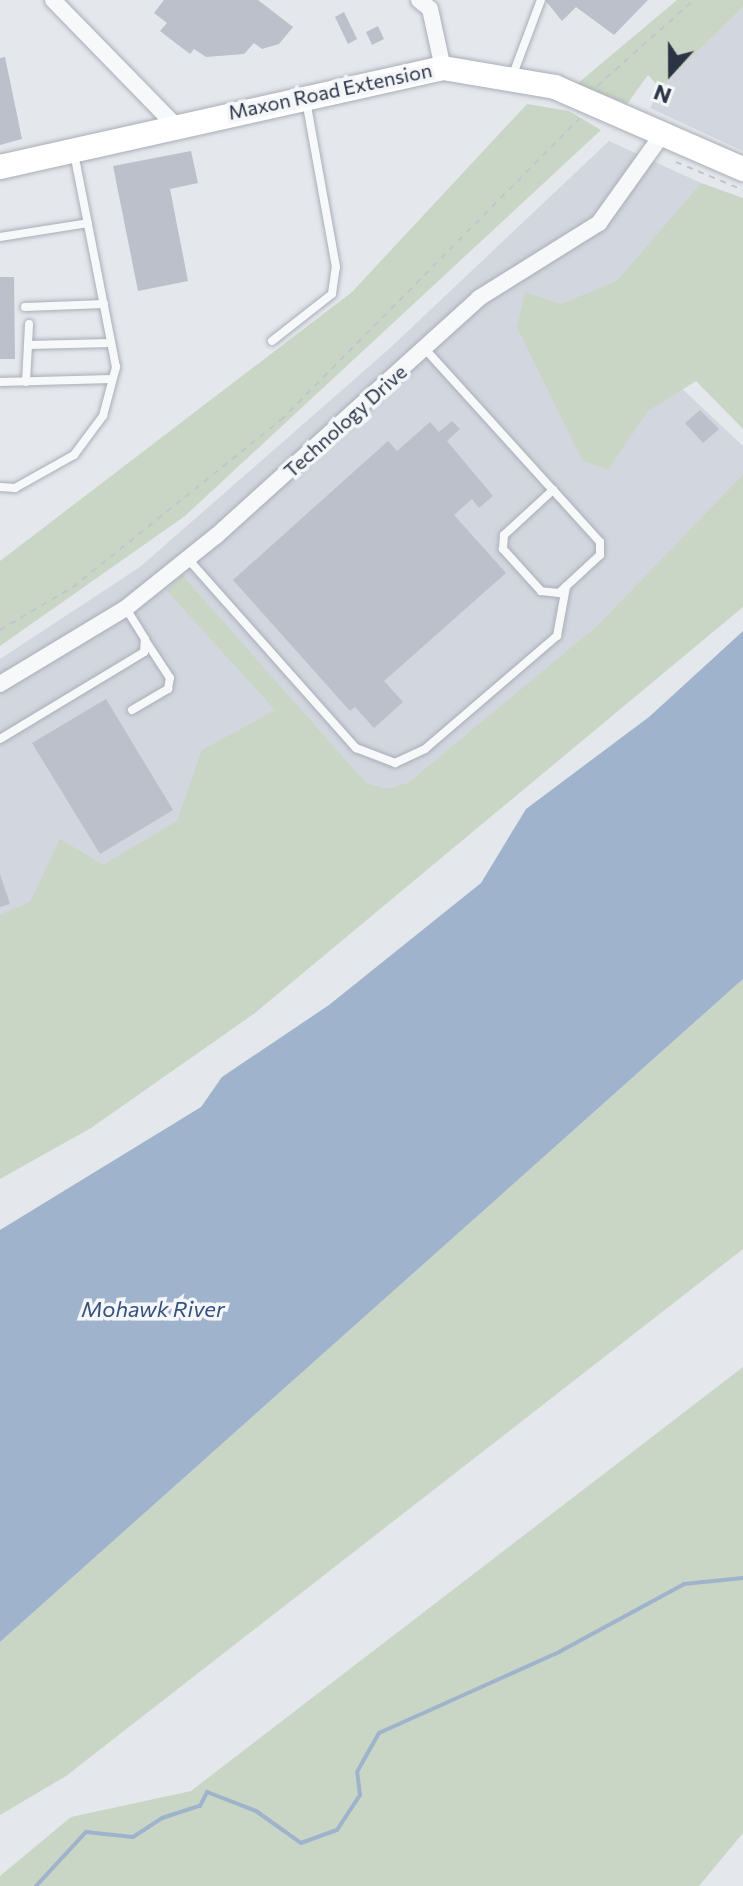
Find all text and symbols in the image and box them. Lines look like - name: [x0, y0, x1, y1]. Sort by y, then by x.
- north arrow: [631, 32, 711, 112]
- street label: Maxon Road Extension: [226, 58, 434, 124]
- text: N: [650, 79, 675, 110]
- street label: Technology Drive: [279, 360, 411, 482]
- water label: Mohawk River: [81, 1296, 225, 1322]

